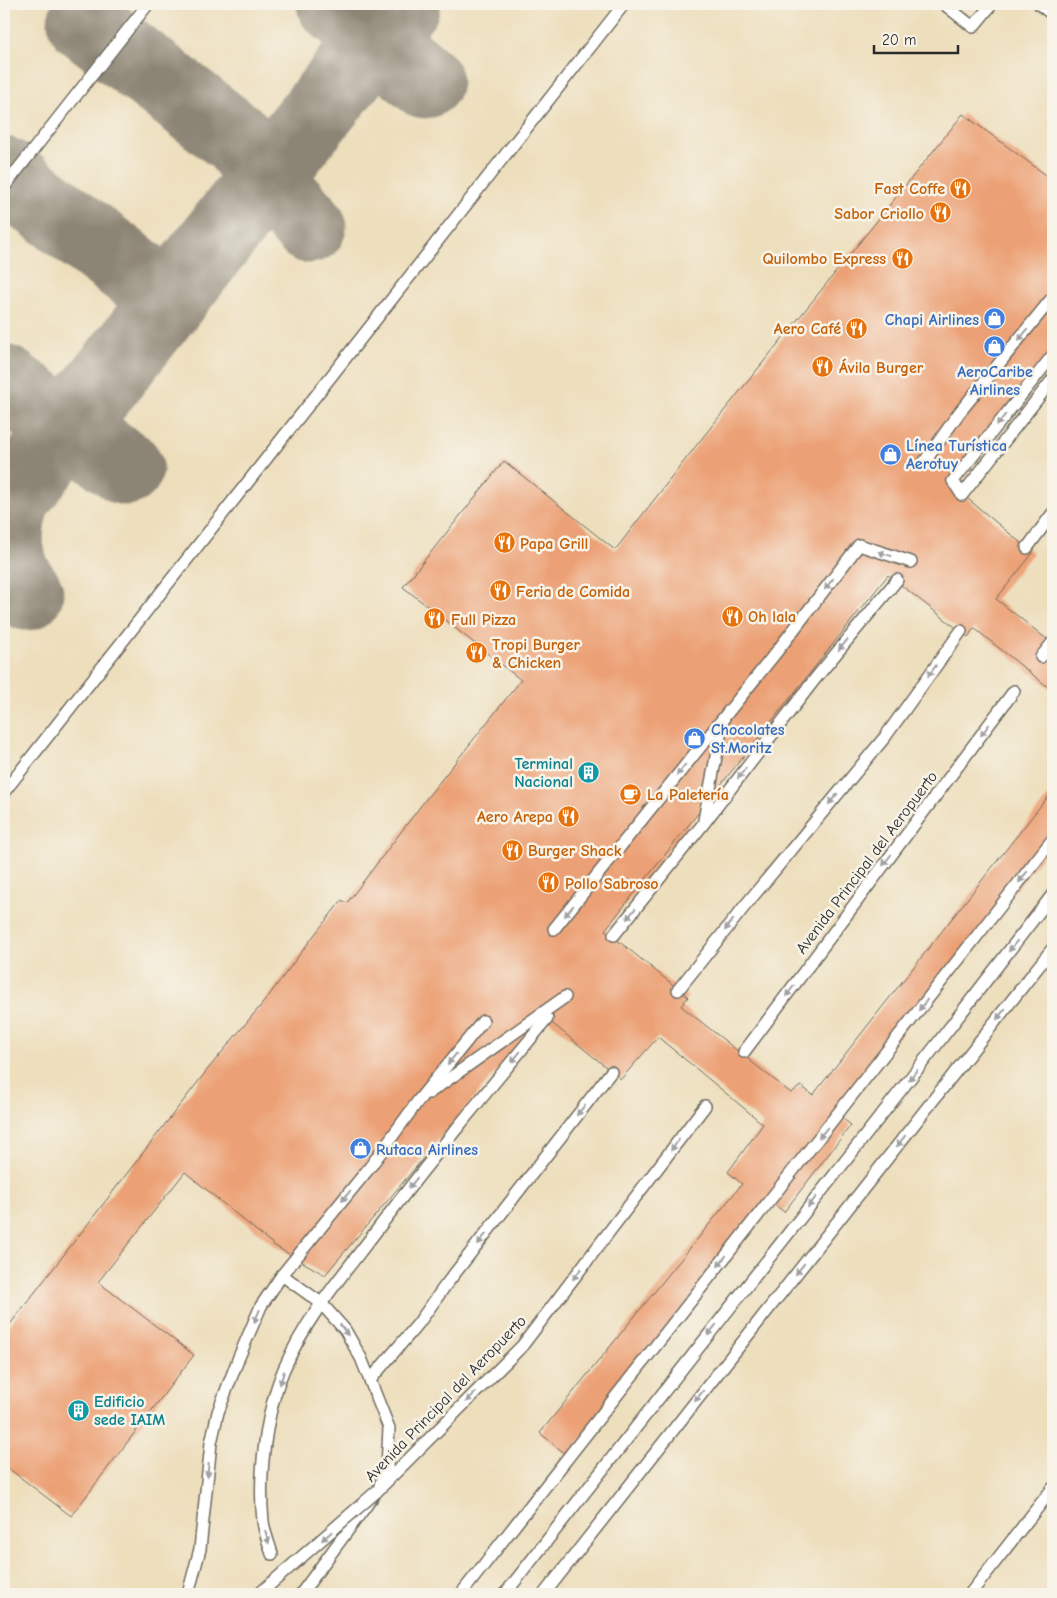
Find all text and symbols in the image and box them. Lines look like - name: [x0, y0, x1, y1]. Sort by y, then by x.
- scale bar: [874, 22, 958, 54]
- text: 20 m: [882, 31, 916, 49]
- restaurant icon: Fast Coffe: [949, 176, 973, 200]
- place label: Fast Coffe: [874, 180, 945, 198]
- restaurant icon: Sabor Criollo: [928, 201, 952, 225]
- place label: Sabor Criollo: [834, 205, 924, 223]
- restaurant icon: Quilombo Express: [890, 246, 914, 270]
- place label: Quilombo Express: [762, 250, 886, 268]
- shop icon: Chapi Airlines: [983, 307, 1007, 331]
- place label: Chapi Airlines: [885, 311, 979, 329]
- restaurant icon: Aero Café: [845, 316, 869, 340]
- place label: Aero Café: [774, 320, 841, 338]
- one-way arrow: [1017, 328, 1028, 341]
- shop icon: AeroCaribe Airlines: [983, 335, 1007, 359]
- restaurant icon: Ávila Burger: [811, 355, 835, 379]
- place label: Ávila Burger: [839, 358, 924, 377]
- place label: AeroCaribe Airlines: [957, 363, 1033, 399]
- one-way arrow: [995, 413, 1006, 426]
- place label: Línea Turística Aerotuy: [906, 437, 1007, 473]
- shop icon: Línea Turística Aerotuy: [878, 442, 902, 466]
- restaurant icon: Papa Grill: [492, 531, 516, 555]
- place label: Papa Grill: [520, 535, 588, 553]
- one-way arrow: [877, 549, 892, 557]
- one-way arrow: [824, 577, 835, 590]
- restaurant icon: Feria de Comida: [488, 579, 512, 603]
- place label: Feria de Comida: [516, 583, 630, 601]
- restaurant icon: Oh lala: [720, 604, 744, 628]
- restaurant icon: Full Pizza: [423, 607, 447, 631]
- place label: Oh lala: [748, 608, 796, 626]
- place label: Full Pizza: [451, 611, 516, 629]
- place label: Tropi Burger & Chicken: [492, 636, 580, 672]
- one-way arrow: [837, 638, 849, 650]
- restaurant icon: Tropi Burger & Chicken: [464, 641, 488, 665]
- one-way arrow: [927, 664, 937, 678]
- place label: Chocolates St.Moritz: [711, 721, 785, 757]
- one-way arrow: [979, 723, 990, 736]
- shop icon: Chocolates St.Moritz: [683, 726, 707, 750]
- place label: Terminal Nacional: [514, 755, 573, 791]
- building icon: Terminal Nacional: [577, 760, 601, 784]
- one-way arrow: [676, 763, 687, 776]
- one-way arrow: [737, 766, 748, 779]
- street label: Avenida Principal del Aeropuerto: [792, 768, 941, 957]
- cafe icon: La Paletería: [619, 782, 643, 806]
- place label: La Paletería: [647, 786, 729, 804]
- one-way arrow: [828, 793, 839, 805]
- restaurant icon: Aero Arepa: [557, 804, 581, 828]
- place label: Aero Arepa: [477, 808, 553, 826]
- restaurant icon: Burger Shack: [500, 838, 524, 862]
- place label: Burger Shack: [528, 842, 622, 860]
- one-way arrow: [882, 853, 893, 866]
- one-way arrow: [1018, 870, 1028, 884]
- restaurant icon: Pollo Sabroso: [537, 871, 561, 895]
- place label: Pollo Sabroso: [565, 875, 658, 893]
- one-way arrow: [564, 904, 575, 917]
- one-way arrow: [625, 907, 636, 920]
- one-way arrow: [724, 918, 735, 931]
- one-way arrow: [1007, 939, 1018, 952]
- one-way arrow: [785, 984, 795, 998]
- one-way arrow: [918, 998, 928, 1012]
- one-way arrow: [996, 1007, 1007, 1020]
- one-way arrow: [510, 1050, 521, 1063]
- one-way arrow: [447, 1052, 458, 1065]
- one-way arrow: [908, 1068, 919, 1081]
- one-way arrow: [576, 1103, 587, 1116]
- one-way arrow: [817, 1126, 828, 1139]
- one-way arrow: [895, 1134, 906, 1147]
- shop icon: Rutaca Airlines: [348, 1137, 372, 1161]
- one-way arrow: [670, 1138, 681, 1151]
- place label: Rutaca Airlines: [376, 1141, 478, 1159]
- one-way arrow: [407, 1176, 418, 1189]
- one-way arrow: [341, 1189, 352, 1202]
- one-way arrow: [807, 1195, 818, 1208]
- one-way arrow: [477, 1232, 487, 1246]
- one-way arrow: [717, 1254, 728, 1267]
- one-way arrow: [795, 1262, 806, 1275]
- one-way arrow: [572, 1267, 582, 1281]
- one-way arrow: [252, 1309, 260, 1323]
- street label: Avenida Principal del Aeropuerto: [362, 1312, 530, 1485]
- one-way arrow: [339, 1323, 349, 1337]
- one-way arrow: [707, 1323, 717, 1337]
- one-way arrow: [277, 1370, 285, 1385]
- one-way arrow: [694, 1390, 705, 1403]
- one-way arrow: [465, 1391, 477, 1403]
- place label: Edificio sede IAIM: [94, 1393, 165, 1429]
- building icon: Edificio sede IAIM: [66, 1398, 90, 1422]
- one-way arrow: [204, 1462, 212, 1478]
- one-way arrow: [263, 1530, 271, 1545]
- one-way arrow: [320, 1531, 333, 1542]

